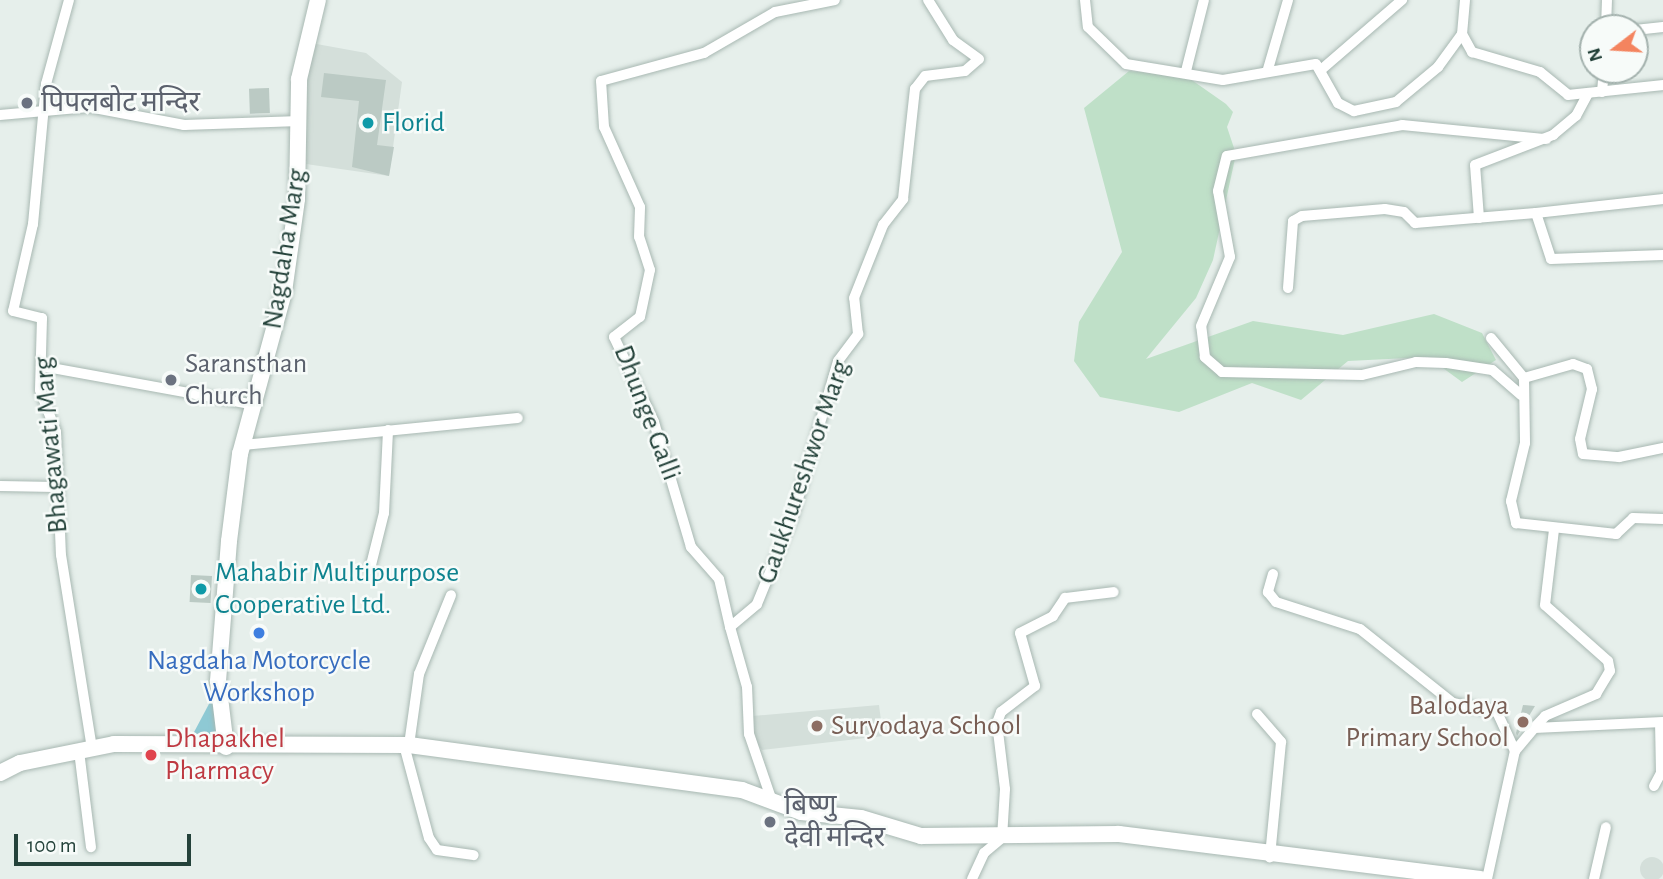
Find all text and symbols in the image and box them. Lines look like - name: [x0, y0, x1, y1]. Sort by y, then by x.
- north arrow: [1579, 14, 1649, 84]
- text: N: [1584, 46, 1606, 64]
- place label: पिपलबोट मन्दिर: [41, 86, 200, 120]
- marker: पिपलबोट मन्दिर: [19, 95, 35, 111]
- place label: Florid: [382, 106, 445, 140]
- marker: Florid: [360, 115, 376, 131]
- street label: Nagdaha Marg: [256, 166, 314, 332]
- street label: Dhunge Galli: [606, 341, 688, 485]
- place label: Saransthan Church: [185, 347, 307, 413]
- street label: Bhagawati Marg: [27, 355, 75, 535]
- street label: Gaukhureshwor Marg: [750, 356, 858, 588]
- marker: Saransthan Church: [163, 372, 179, 388]
- place label: Mahabir Multipurpose Cooperative Ltd.: [215, 556, 459, 622]
- marker: Mahabir Multipurpose Cooperative Ltd.: [193, 581, 209, 597]
- marker: Nagdaha Motorcycle Workshop: [251, 625, 267, 641]
- place label: Nagdaha Motorcycle Workshop: [147, 644, 371, 710]
- place label: Balodaya Primary School: [1346, 689, 1509, 755]
- place label: Suryodaya School: [831, 709, 1021, 743]
- marker: Balodaya Primary School: [1515, 714, 1531, 730]
- marker: Suryodaya School: [809, 718, 825, 734]
- place label: Dhapakhel Pharmacy: [165, 722, 285, 788]
- marker: Dhapakhel Pharmacy: [143, 747, 159, 763]
- place label: बिष्णु देवी मन्दिर: [784, 789, 885, 855]
- marker: बिष्णु देवी मन्दिर: [762, 814, 778, 830]
- scale bar: [18, 820, 194, 864]
- text: 100 m: [27, 835, 77, 856]

